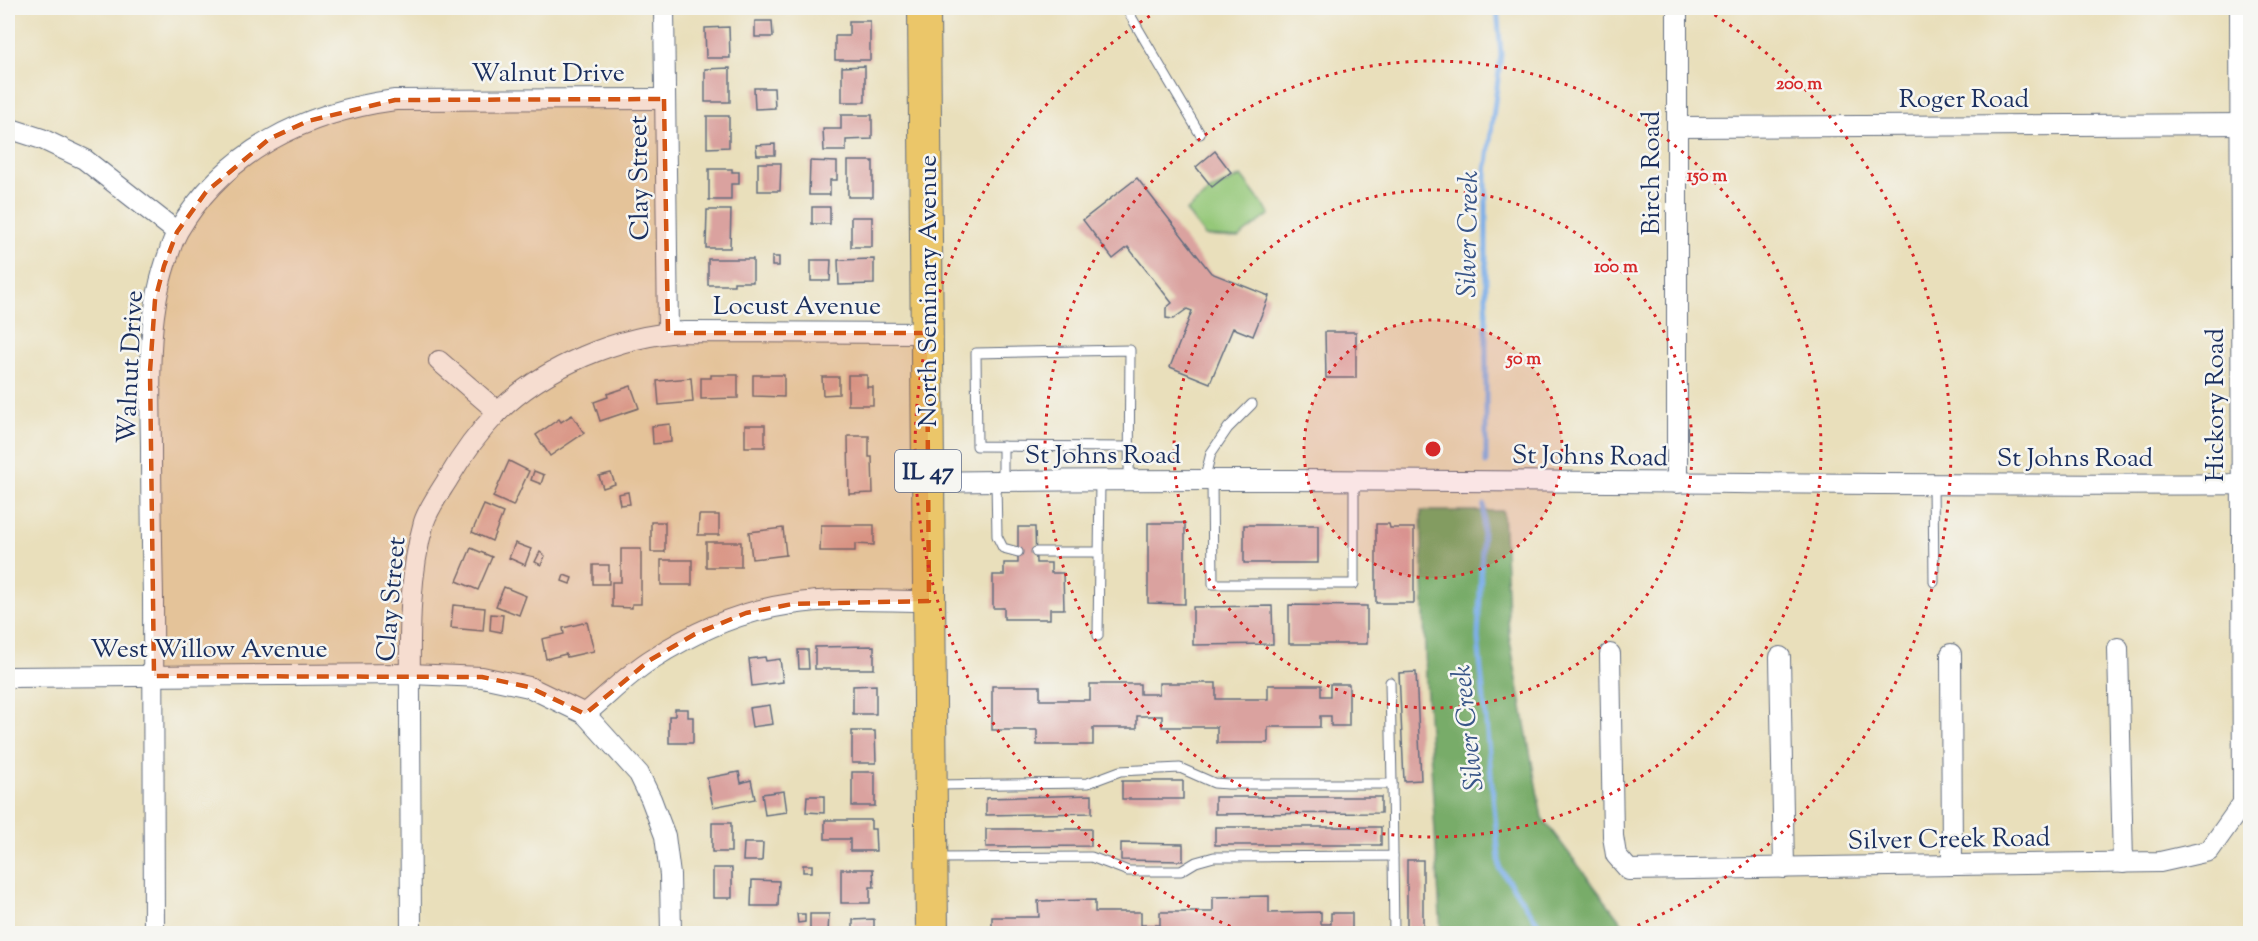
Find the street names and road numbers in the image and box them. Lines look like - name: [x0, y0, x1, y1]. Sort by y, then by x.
- street label: Walnut Drive: [471, 56, 625, 93]
- street label: Roger Road: [1899, 82, 2030, 119]
- street label: Birch Road: [1634, 111, 1671, 235]
- street label: Clay Street: [621, 115, 660, 241]
- street label: North Seminary Avenue: [911, 155, 948, 427]
- street label: Walnut Drive: [109, 289, 154, 445]
- street label: Locust Avenue: [713, 289, 881, 326]
- street label: Hickory Road: [2198, 328, 2235, 482]
- street label: St Johns Road: [1025, 438, 1182, 475]
- street label: St Johns Road: [1511, 438, 1669, 477]
- street label: St Johns Road: [1997, 441, 2154, 478]
- road number: IL 47: [895, 450, 961, 492]
- street label: Clay Street: [369, 535, 416, 663]
- street label: West Willow Avenue: [90, 632, 328, 669]
- street label: Silver Creek Road: [1847, 820, 2051, 861]

